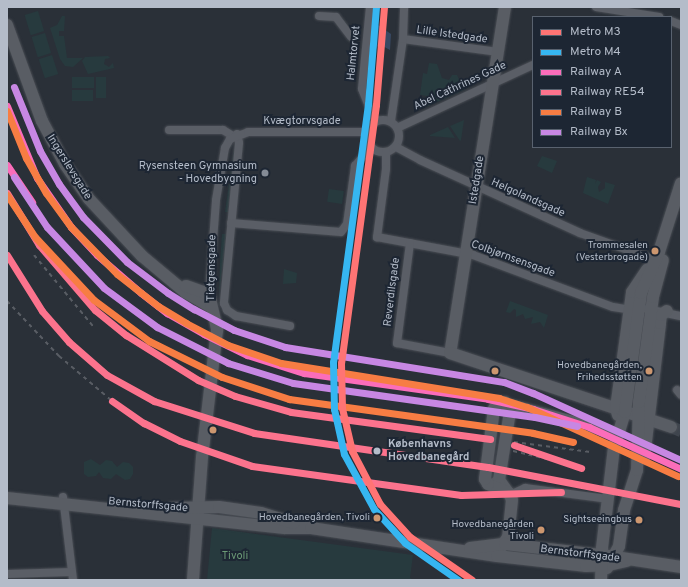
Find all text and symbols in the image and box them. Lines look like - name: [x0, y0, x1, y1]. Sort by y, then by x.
- legend: [532, 16, 672, 148]
- street label: Lille Istedgade: [416, 23, 488, 47]
- text: Metro M3: [570, 24, 621, 40]
- street label: Halmtorvet: [345, 25, 363, 81]
- text: Metro M4: [570, 44, 621, 60]
- street label: Abel Cathrines Gade: [412, 59, 508, 113]
- text: Railway A: [570, 64, 622, 80]
- text: Railway RE54: [570, 84, 645, 100]
- text: Railway B: [570, 104, 622, 120]
- street label: Kvægtorvsgade: [263, 114, 341, 128]
- text: Railway Bx: [570, 124, 628, 140]
- street label: Ingerslevsgade: [44, 132, 94, 202]
- street label: Istedgade: [467, 155, 487, 205]
- place label: Rysensteen Gymnasium - Hovedbygning: [139, 160, 257, 186]
- marker: Rysensteen Gymnasium - Hovedbygning: [260, 168, 270, 178]
- street label: Helgolandsgade: [489, 176, 567, 220]
- street label: Tietgensgade: [205, 234, 219, 302]
- street label: Colbjørnsensgade: [469, 238, 557, 280]
- place label: Trommesalen (Vesterbrogade): [576, 239, 648, 262]
- marker: Trommesalen (Vesterbrogade): [650, 246, 660, 256]
- street label: Reverdilsgade: [381, 257, 403, 327]
- place label: Hovedbanegården, Frihedsstøtten: [557, 359, 642, 382]
- unlabelled marker: [490, 366, 500, 376]
- marker: Hovedbanegården, Frihedsstøtten: [644, 366, 654, 376]
- unlabelled marker: [208, 425, 218, 435]
- place label: Københavns Hovedbanegård: [388, 438, 469, 464]
- marker: Københavns Hovedbanegård: [370, 444, 384, 458]
- street label: Bernstorffsgade: [108, 495, 188, 515]
- place label: Hovedbanegården, Tivoli: [258, 512, 370, 524]
- marker: Hovedbanegården, Tivoli: [372, 513, 382, 523]
- place label: Sightseeingbus: [563, 514, 632, 526]
- marker: Sightseeingbus: [634, 515, 644, 525]
- place label: Hovedbanegården Tivoli: [451, 518, 534, 542]
- marker: Hovedbanegården Tivoli: [536, 525, 546, 535]
- street label: Bernstorffsgade: [539, 543, 621, 565]
- park label: Tivoli: [222, 549, 248, 563]

